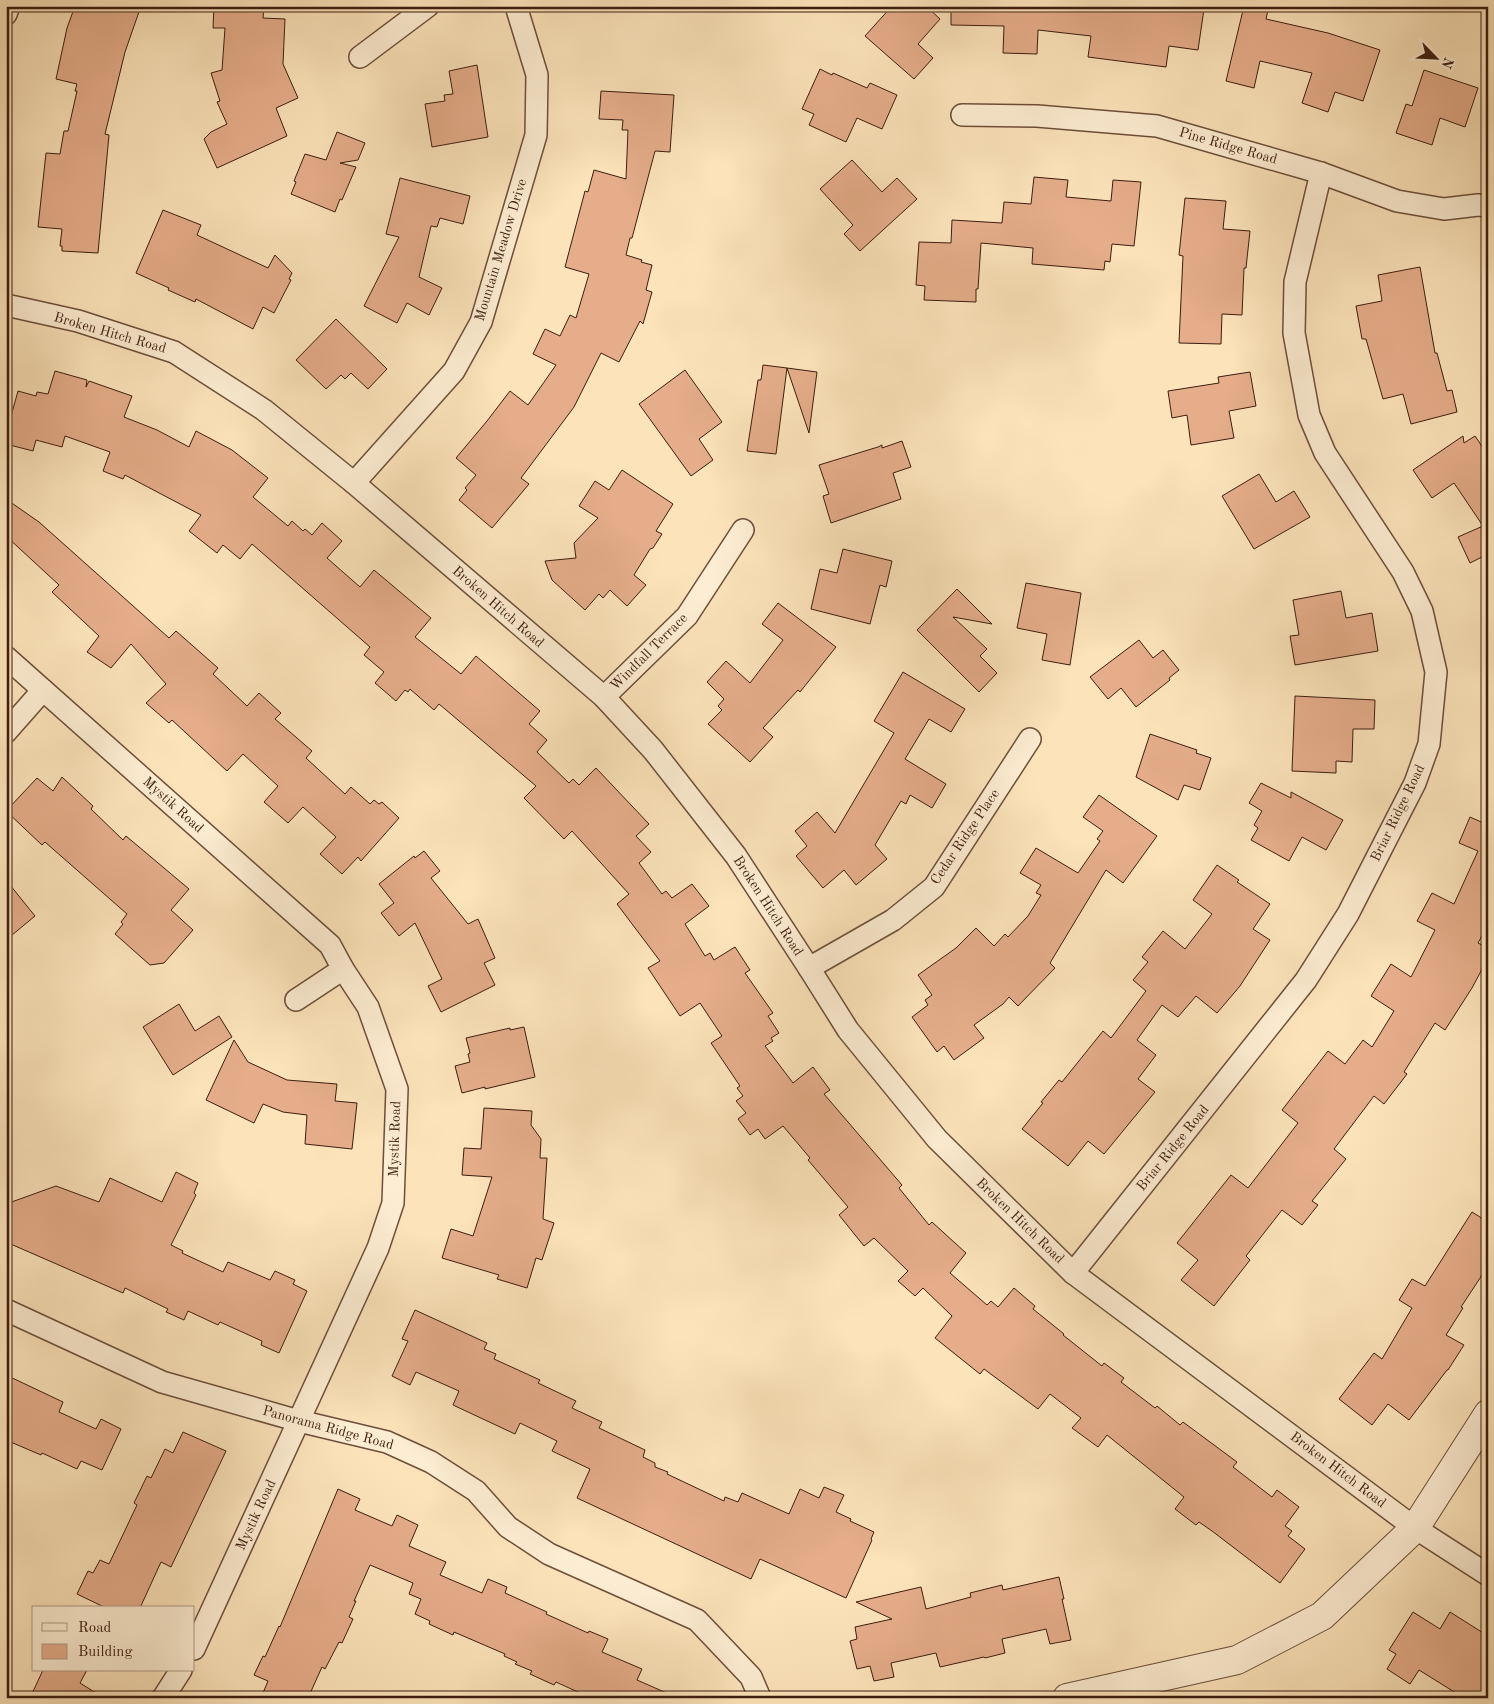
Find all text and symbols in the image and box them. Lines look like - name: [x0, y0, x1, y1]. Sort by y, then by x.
- north arrow: [1412, 32, 1462, 82]
- text: N: [1438, 55, 1456, 71]
- street label: Pine Ridge Road: [1177, 125, 1279, 167]
- street label: Mountain Meadow Drive: [473, 177, 529, 323]
- street label: Broken Hitch Road: [52, 310, 168, 356]
- street label: Broken Hitch Road: [450, 564, 546, 650]
- street label: Windfall Terrace: [608, 611, 690, 693]
- street label: Briar Ridge Road: [1368, 762, 1428, 864]
- street label: Mystik Road: [140, 774, 206, 836]
- street label: Cedar Ridge Place: [928, 787, 1002, 887]
- street label: Broken Hitch Road: [731, 854, 805, 958]
- street label: Mystik Road: [387, 1101, 403, 1177]
- street label: Briar Ridge Road: [1134, 1102, 1212, 1194]
- street label: Broken Hitch Road: [973, 1176, 1067, 1266]
- street label: Panorama Ridge Road: [261, 1404, 395, 1452]
- street label: Broken Hitch Road: [1287, 1429, 1389, 1511]
- street label: Mystik Road: [234, 1477, 278, 1553]
- legend: [32, 1606, 195, 1672]
- text: Road: [78, 1621, 112, 1636]
- text: Building: [78, 1645, 133, 1660]

